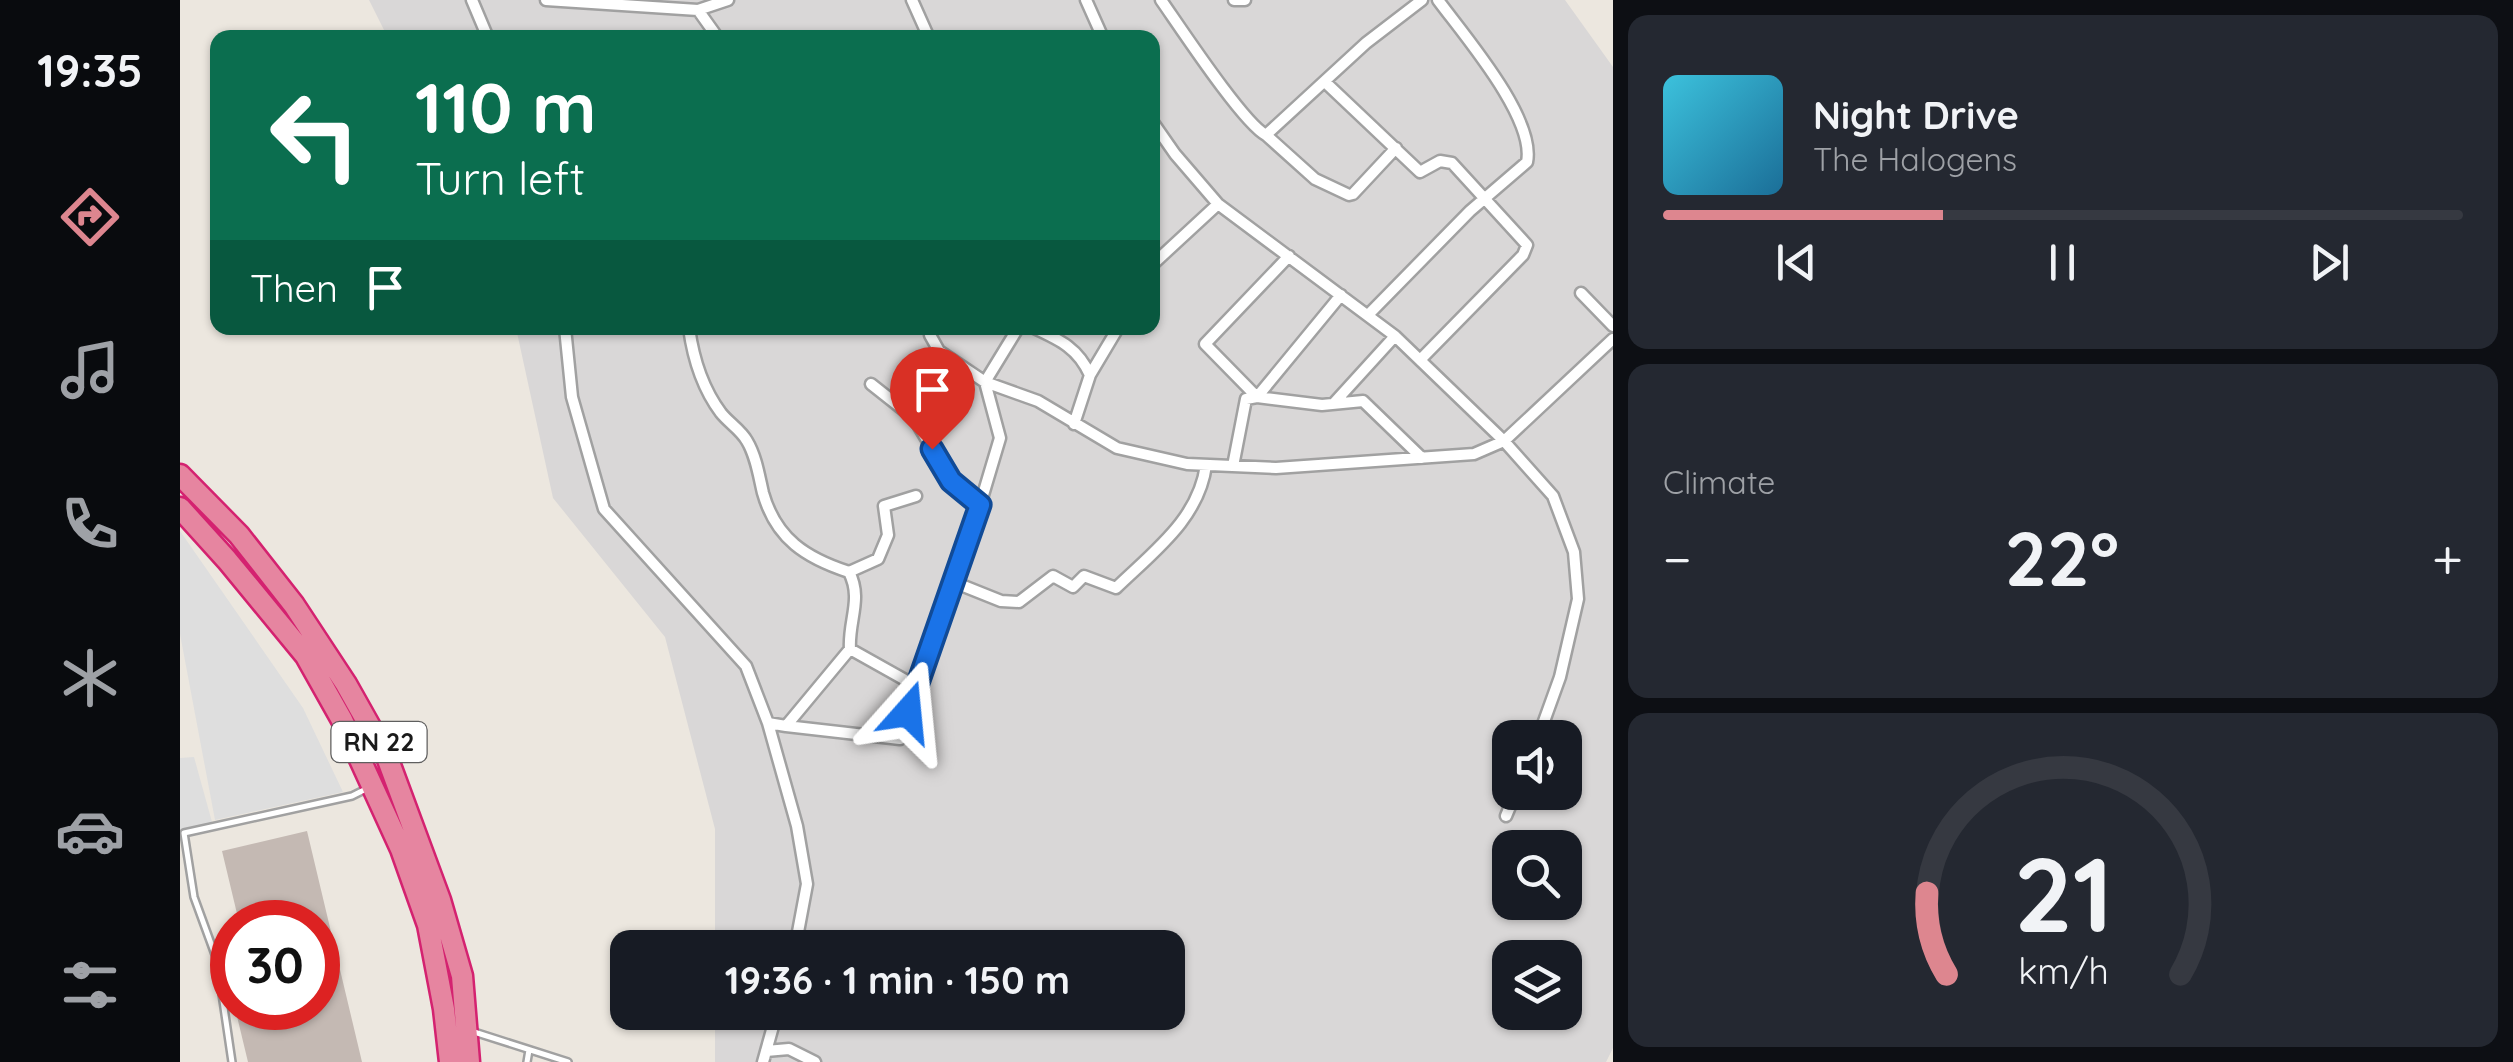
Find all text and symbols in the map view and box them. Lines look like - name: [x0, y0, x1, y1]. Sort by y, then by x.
- text: 19:35: [37, 42, 143, 98]
- text: 110 m: [415, 63, 597, 151]
- icon: left: [250, 70, 380, 200]
- text: Night Drive: [1813, 91, 2019, 139]
- text: The Halogens: [1813, 139, 2017, 179]
- text: Turn left: [415, 150, 585, 206]
- icon: directions: [55, 182, 125, 252]
- icon: previous: [1769, 235, 1824, 290]
- icon: pause: [2035, 235, 2090, 290]
- icon: next: [2302, 235, 2357, 290]
- icon: arrive: [358, 260, 413, 315]
- text: Then: [250, 264, 338, 312]
- icon: music: [55, 335, 125, 405]
- pin: [890, 347, 975, 450]
- icon: arrive: [905, 362, 960, 417]
- text: Climate: [1663, 462, 1775, 502]
- icon: phone: [55, 489, 125, 559]
- text: 22°: [2004, 511, 2119, 605]
- text: −: [1663, 524, 1692, 593]
- text: +: [2432, 524, 2463, 593]
- icon: climate: [55, 643, 125, 713]
- position arrow: [856, 660, 960, 764]
- map controls: [1492, 720, 1582, 1030]
- button: sound: [1492, 720, 1582, 810]
- road number: RN 22: [332, 722, 426, 762]
- icon: car: [55, 796, 125, 866]
- text: 21: [2013, 828, 2113, 958]
- button: search: [1492, 830, 1582, 920]
- speed limit sign: 30: [210, 900, 340, 1030]
- button: layers: [1492, 940, 1582, 1030]
- text: km/h: [2018, 948, 2108, 993]
- icon: filters: [55, 950, 125, 1020]
- text: 19:36 · 1 min · 150 m: [725, 956, 1070, 1004]

